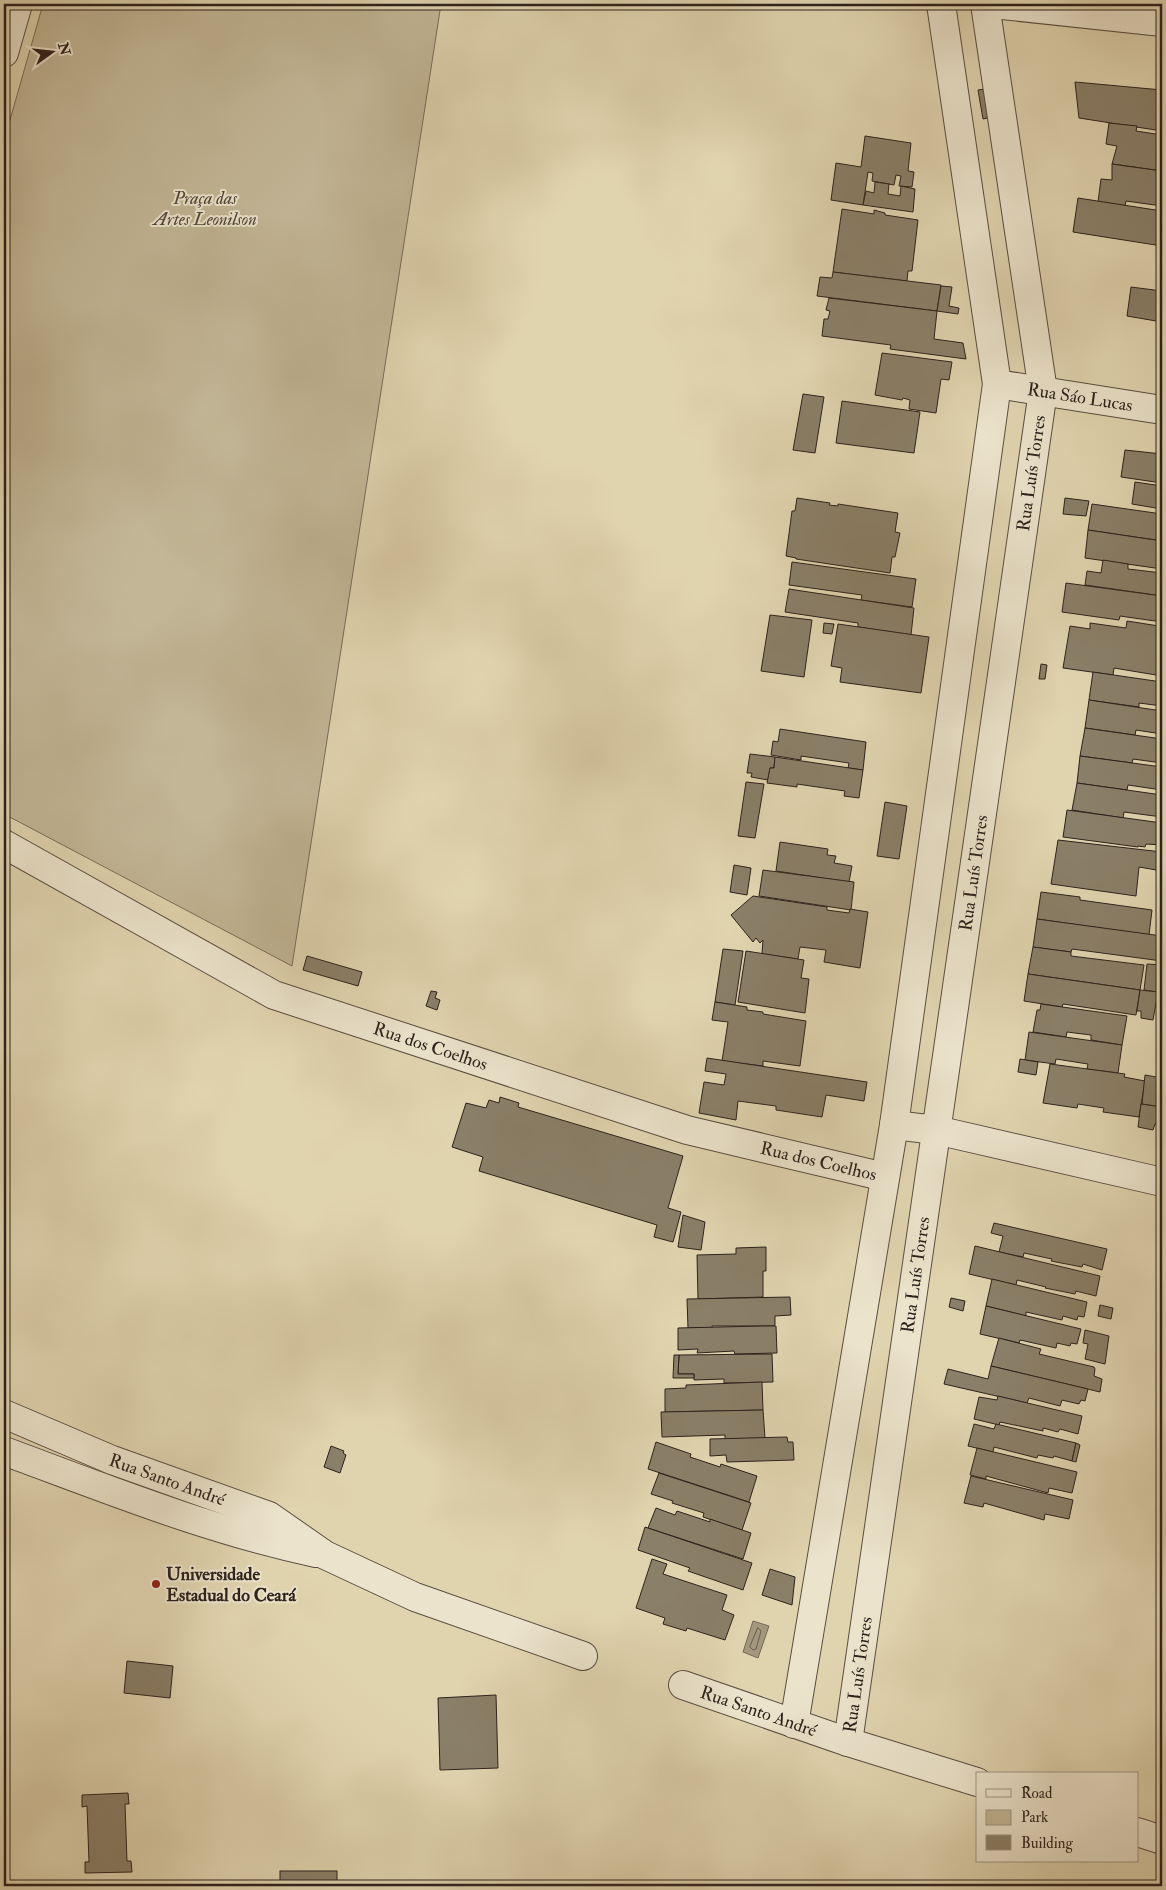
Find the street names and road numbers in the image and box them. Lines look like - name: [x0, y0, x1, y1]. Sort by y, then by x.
- street label: Rua Sáo Lucas: [1026, 378, 1134, 417]
- street label: Rua Luís Torres: [1012, 414, 1051, 533]
- street label: Rua Luís Torres: [954, 813, 994, 933]
- street label: Rua dos Coelhos: [370, 1017, 490, 1076]
- street label: Rua dos Coelhos: [758, 1137, 879, 1187]
- street label: Rua Luís Torres: [896, 1215, 936, 1335]
- street label: Rua Santo André: [106, 1449, 229, 1512]
- street label: Rua Luís Torres: [838, 1615, 878, 1734]
- street label: Rua Santo André: [697, 1681, 820, 1743]

